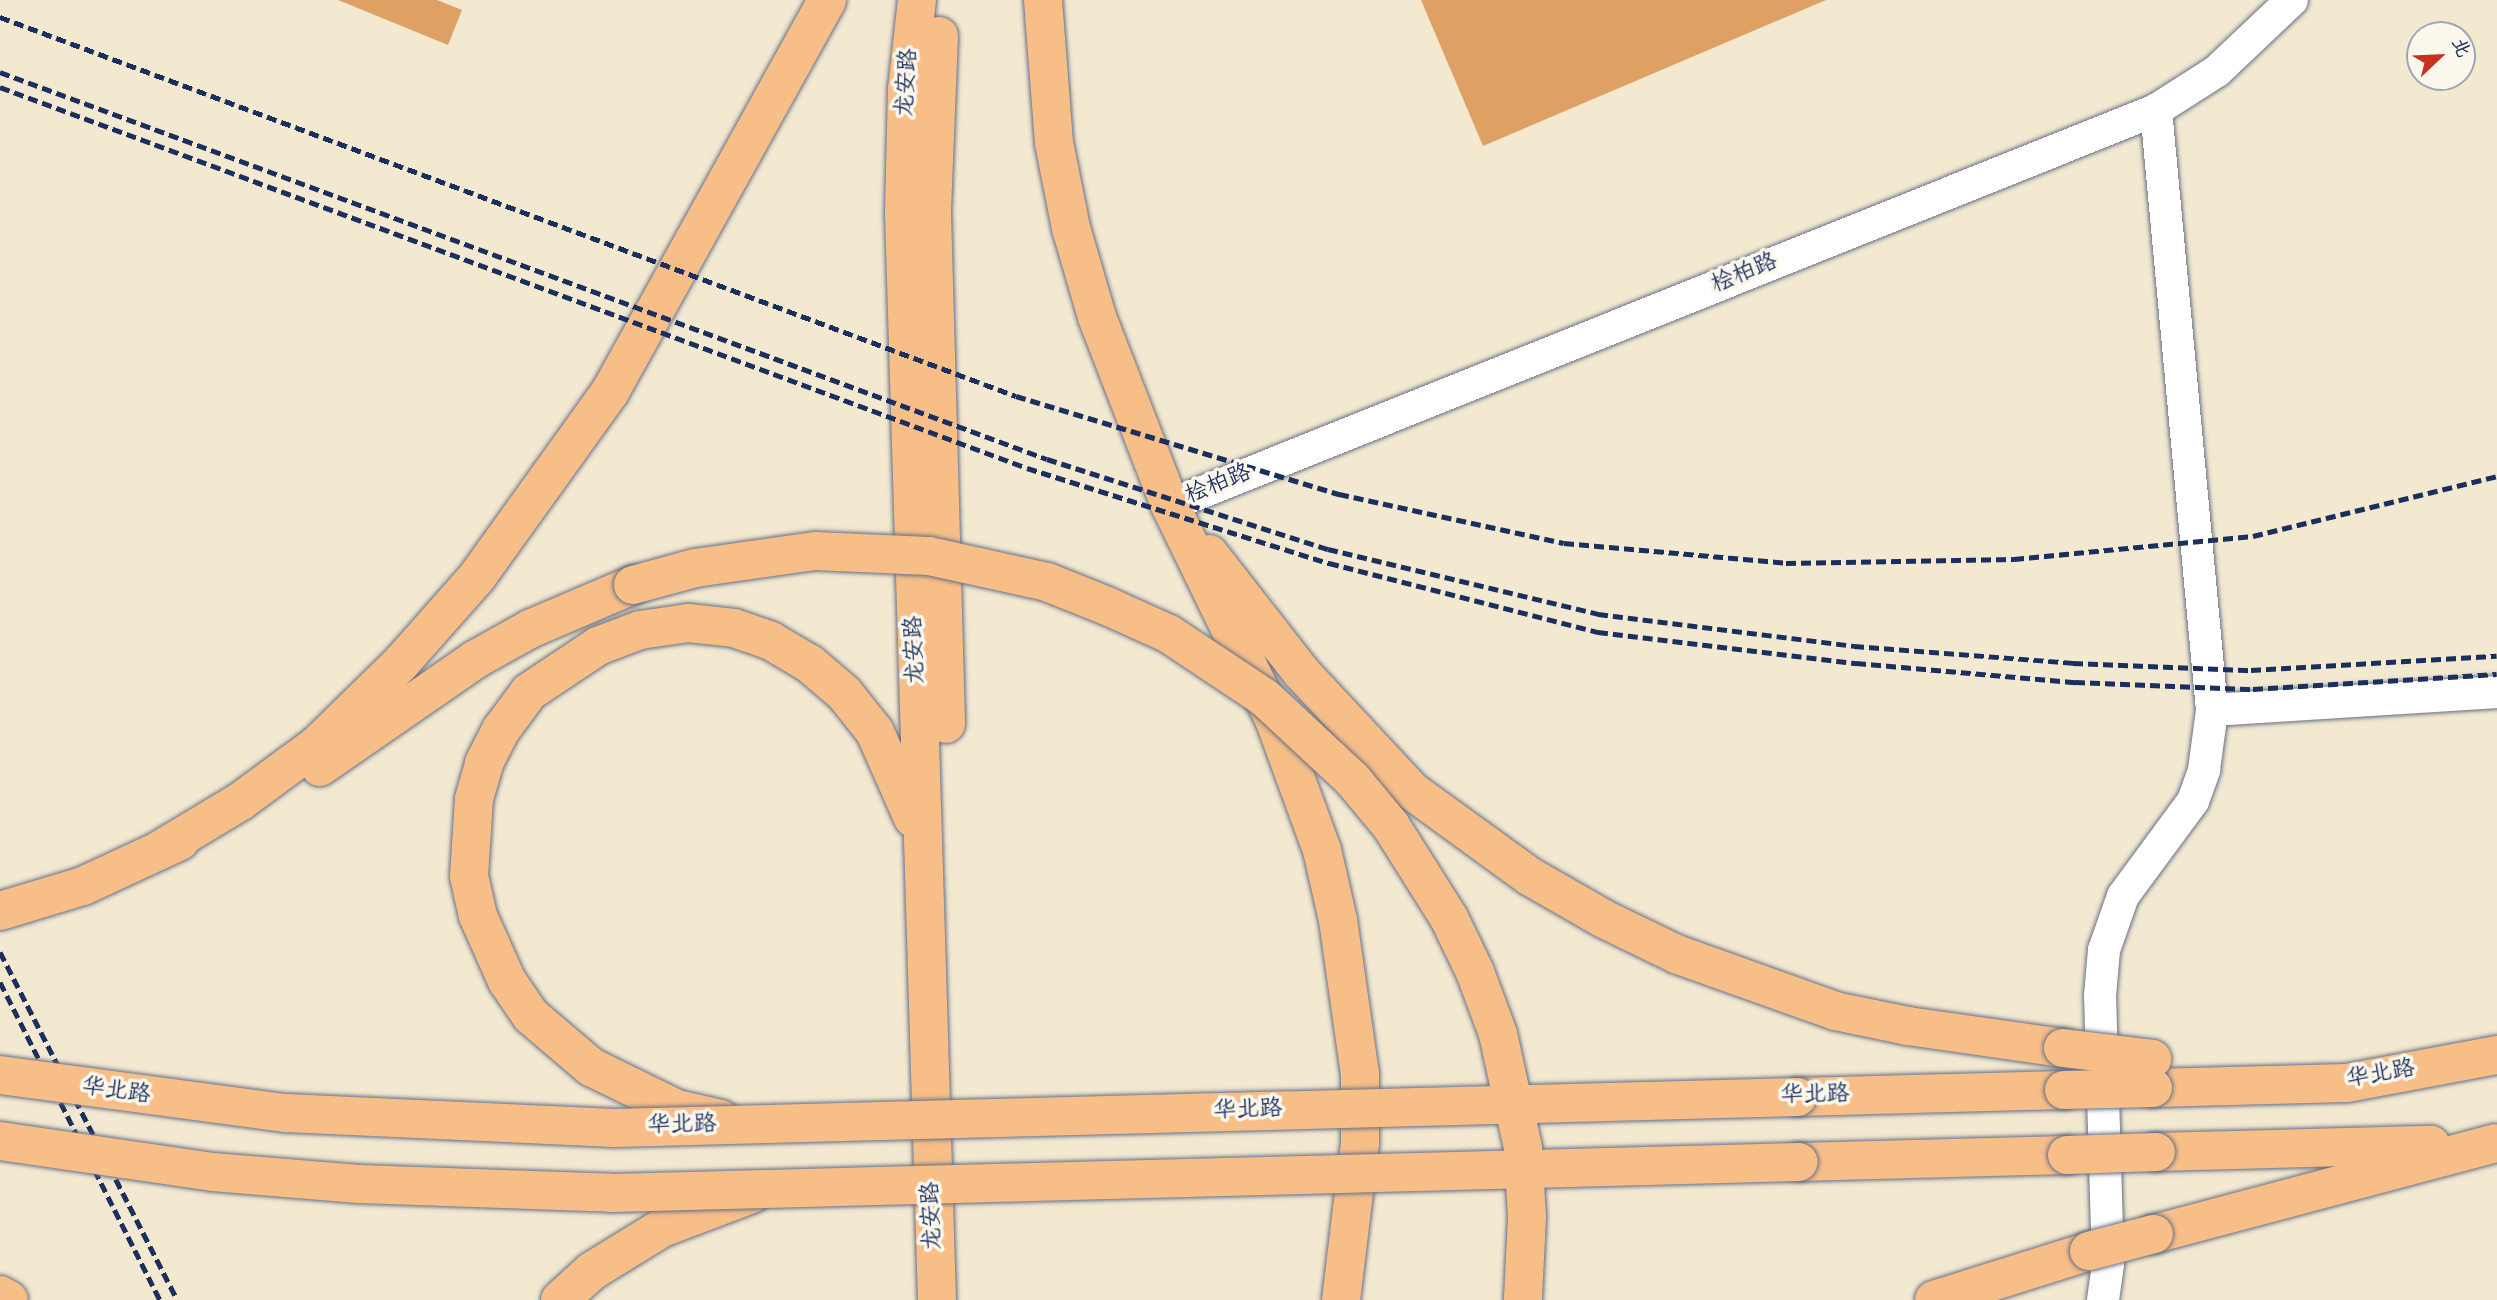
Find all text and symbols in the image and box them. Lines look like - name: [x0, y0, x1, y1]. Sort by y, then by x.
- north arrow: [2406, 21, 2476, 91]
- text: 北: [2443, 34, 2475, 62]
- street label: 龙安路: [893, 48, 925, 118]
- street label: 桧柏路: [1708, 249, 1782, 301]
- street label: 桧柏路: [1182, 460, 1256, 512]
- street label: 龙安路: [902, 615, 932, 685]
- street label: 华北路: [2345, 1056, 2417, 1096]
- street label: 华北路: [80, 1075, 152, 1111]
- street label: 华北路: [1780, 1083, 1850, 1111]
- street label: 华北路: [1213, 1097, 1283, 1127]
- street label: 华北路: [647, 1113, 717, 1141]
- street label: 龙安路: [919, 1181, 949, 1251]

